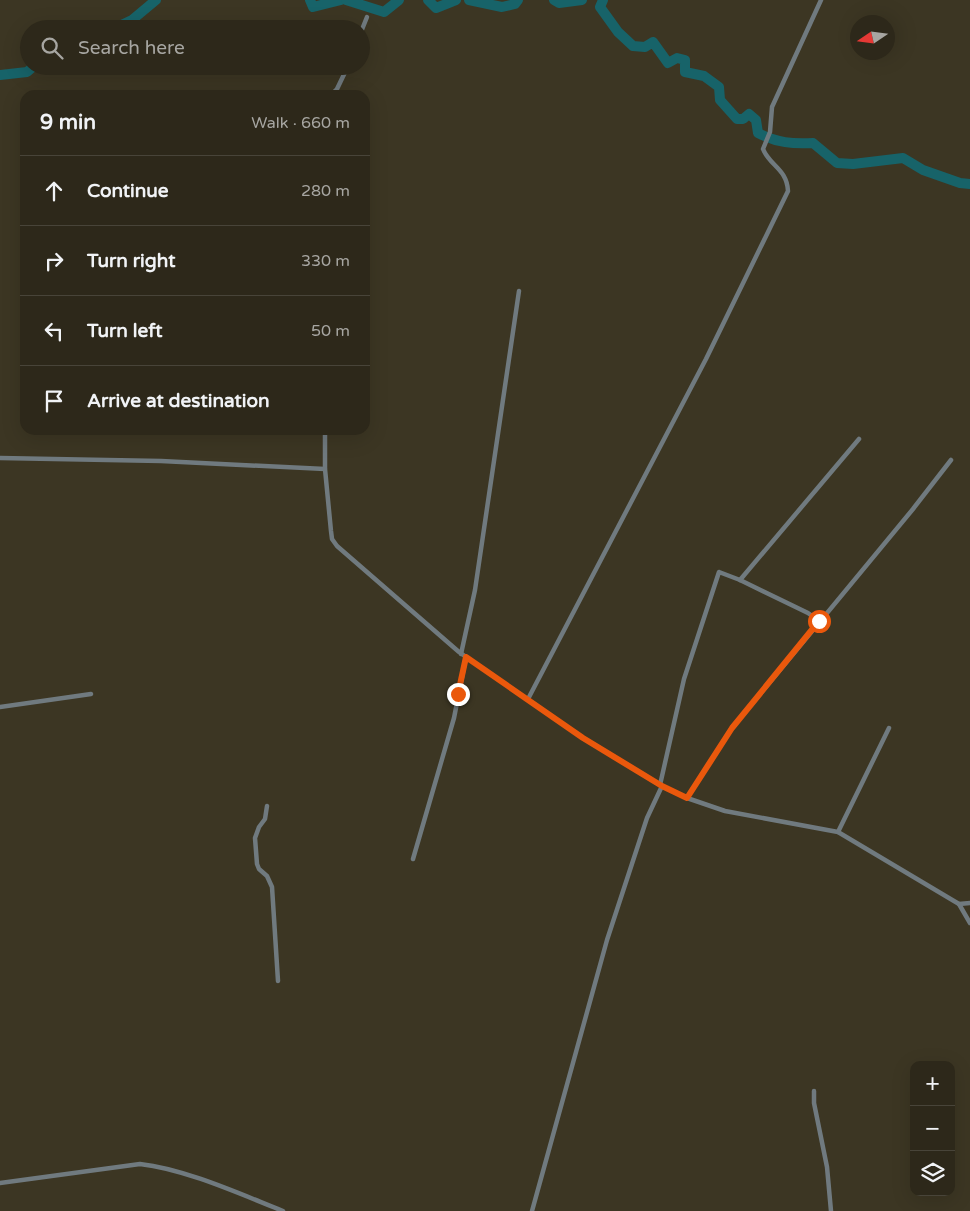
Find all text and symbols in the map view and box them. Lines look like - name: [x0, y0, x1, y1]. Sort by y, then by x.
- north arrow: [850, 15, 895, 60]
- search box: [20, 20, 370, 75]
- icon: search: [38, 34, 66, 62]
- text: Search here: [78, 37, 185, 59]
- text: 9 min: [40, 110, 96, 135]
- text: Walk · 660 m: [251, 113, 350, 133]
- icon: ahead: [40, 177, 68, 205]
- text: Continue: [87, 180, 169, 202]
- text: 280 m: [301, 181, 350, 201]
- icon: right: [40, 247, 68, 275]
- text: Turn right: [87, 250, 175, 272]
- text: 330 m: [301, 251, 350, 271]
- icon: left: [40, 317, 68, 345]
- text: Turn left: [87, 320, 163, 342]
- text: 50 m: [311, 321, 350, 341]
- icon: arrive: [40, 387, 68, 415]
- text: Arrive at destination: [87, 390, 270, 412]
- route start: [808, 610, 831, 633]
- route end: [447, 683, 470, 706]
- map controls: [910, 1061, 955, 1196]
- button: +: [910, 1061, 955, 1106]
- button: −: [910, 1106, 955, 1151]
- button: layers: [910, 1151, 955, 1196]

